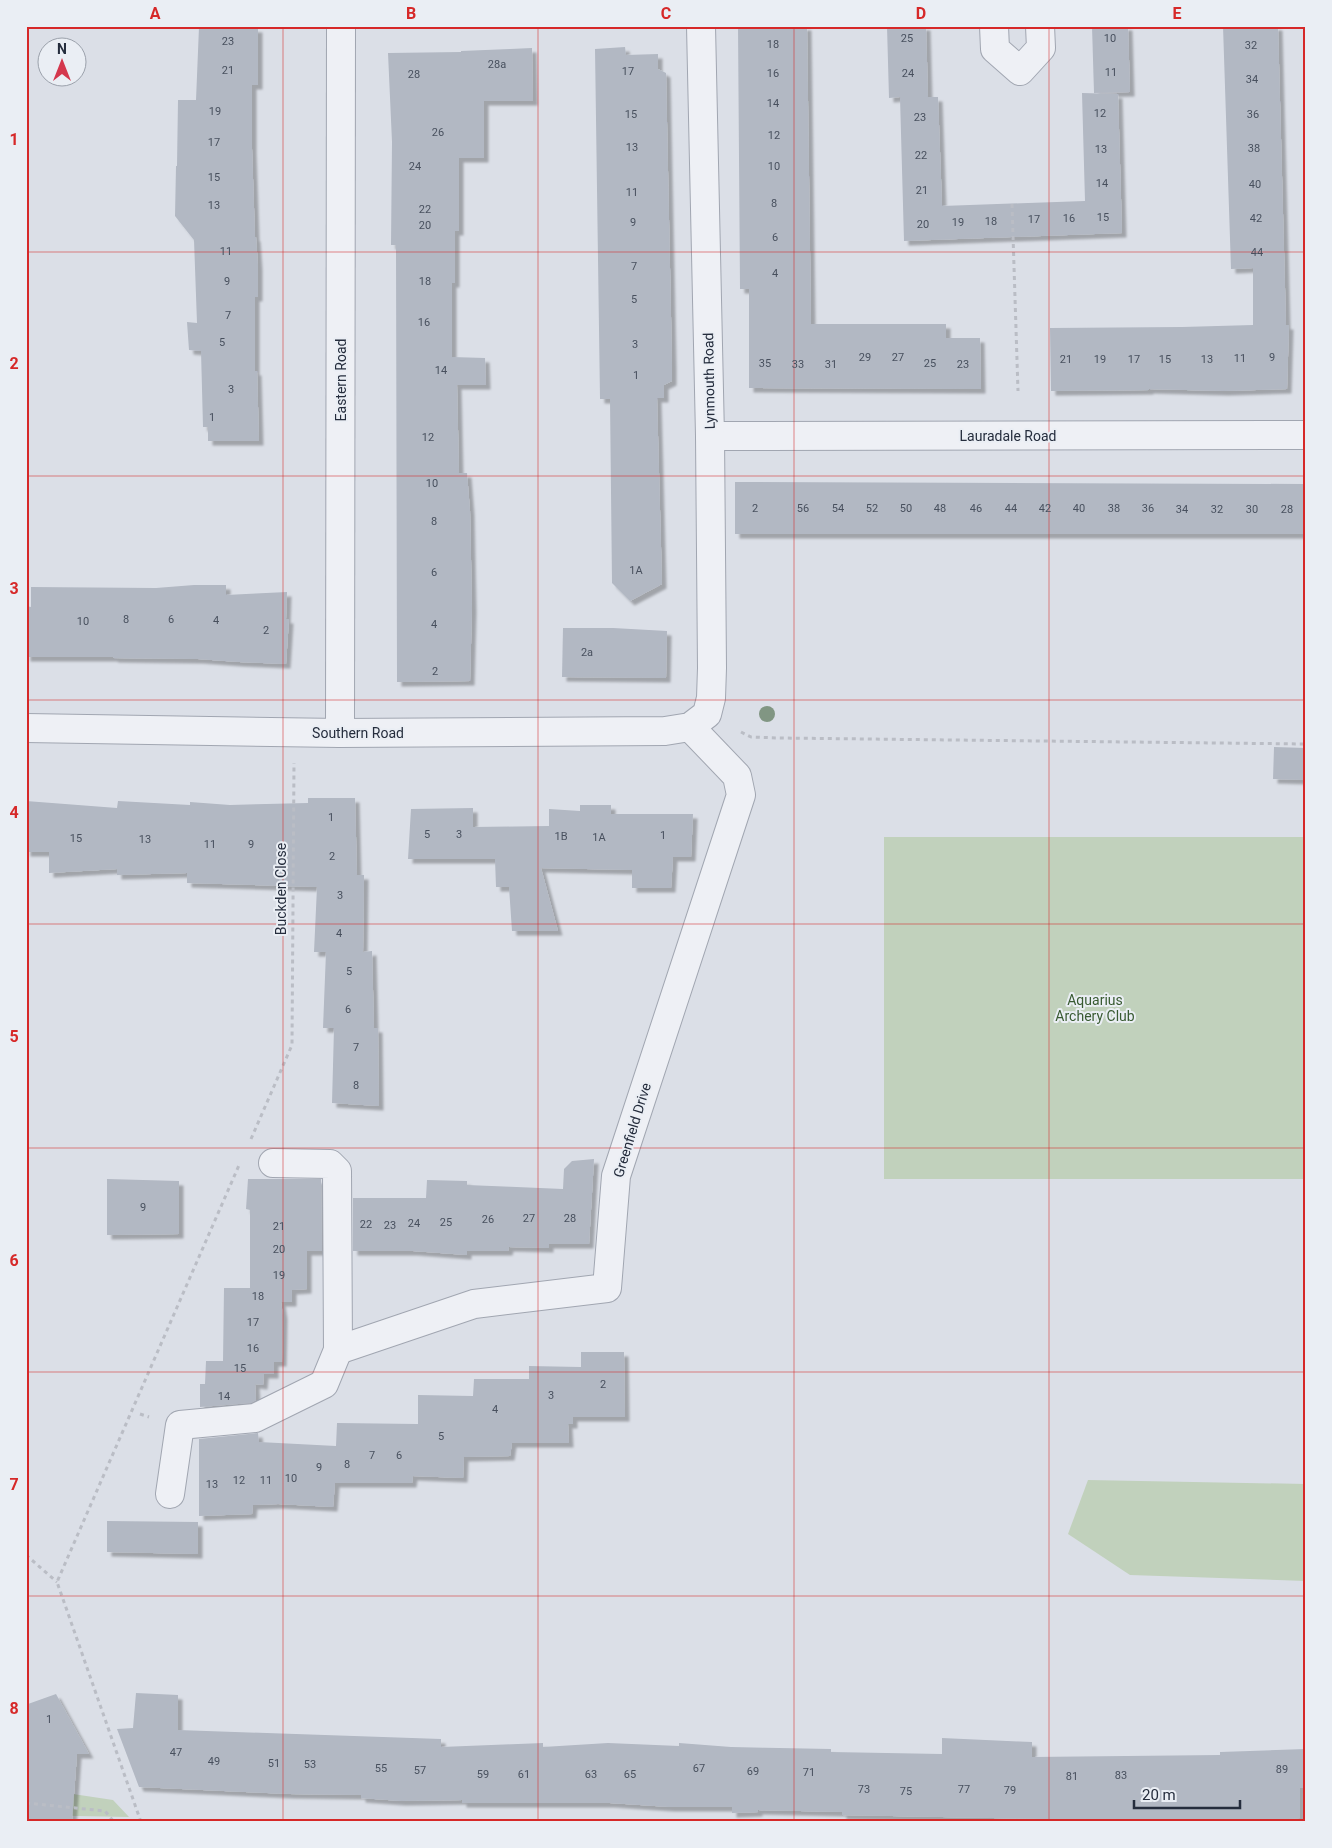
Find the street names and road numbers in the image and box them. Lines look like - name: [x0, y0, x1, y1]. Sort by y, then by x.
- street label: Lynmouth Road: [700, 332, 718, 430]
- street label: Eastern Road: [333, 339, 349, 421]
- street label: Lauradale Road: [960, 428, 1056, 444]
- street label: Southern Road: [312, 725, 404, 741]
- street label: Buckden Close: [273, 843, 289, 935]
- street label: Greenfield Drive: [610, 1081, 654, 1179]

